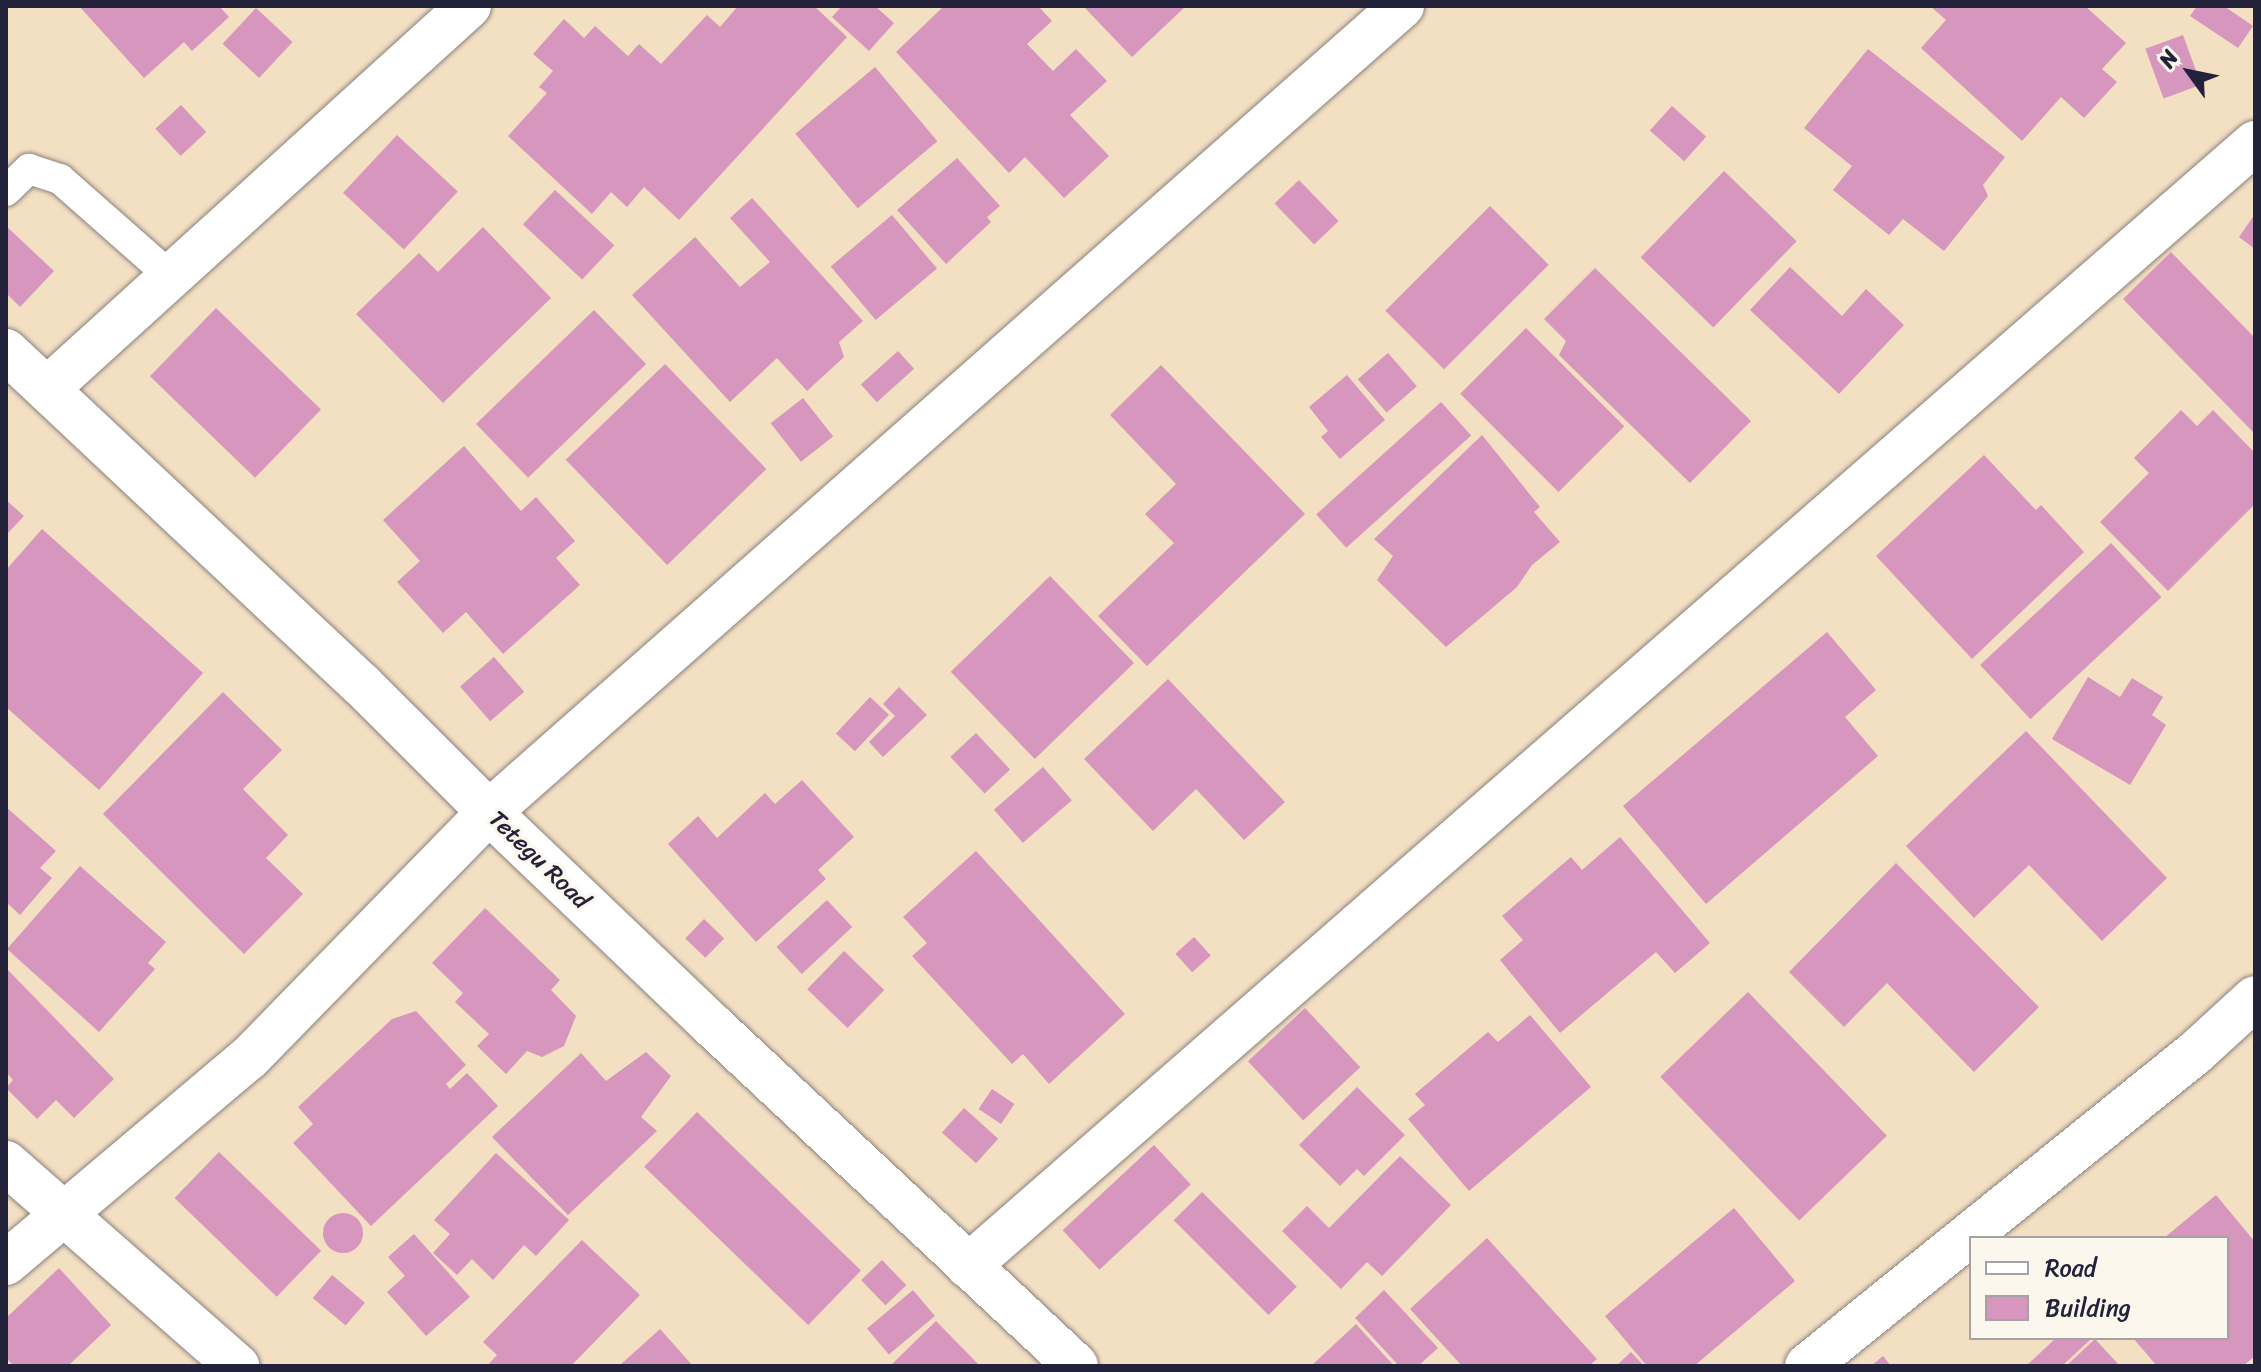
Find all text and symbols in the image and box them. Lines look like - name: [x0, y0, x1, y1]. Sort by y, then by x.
- north arrow: [2149, 32, 2229, 112]
- text: N: [2148, 42, 2189, 76]
- street label: Tetegu Road: [483, 805, 595, 915]
- legend: [1969, 1236, 2229, 1340]
- text: Road: [2045, 1247, 2096, 1289]
- text: Building: [2045, 1287, 2131, 1329]

